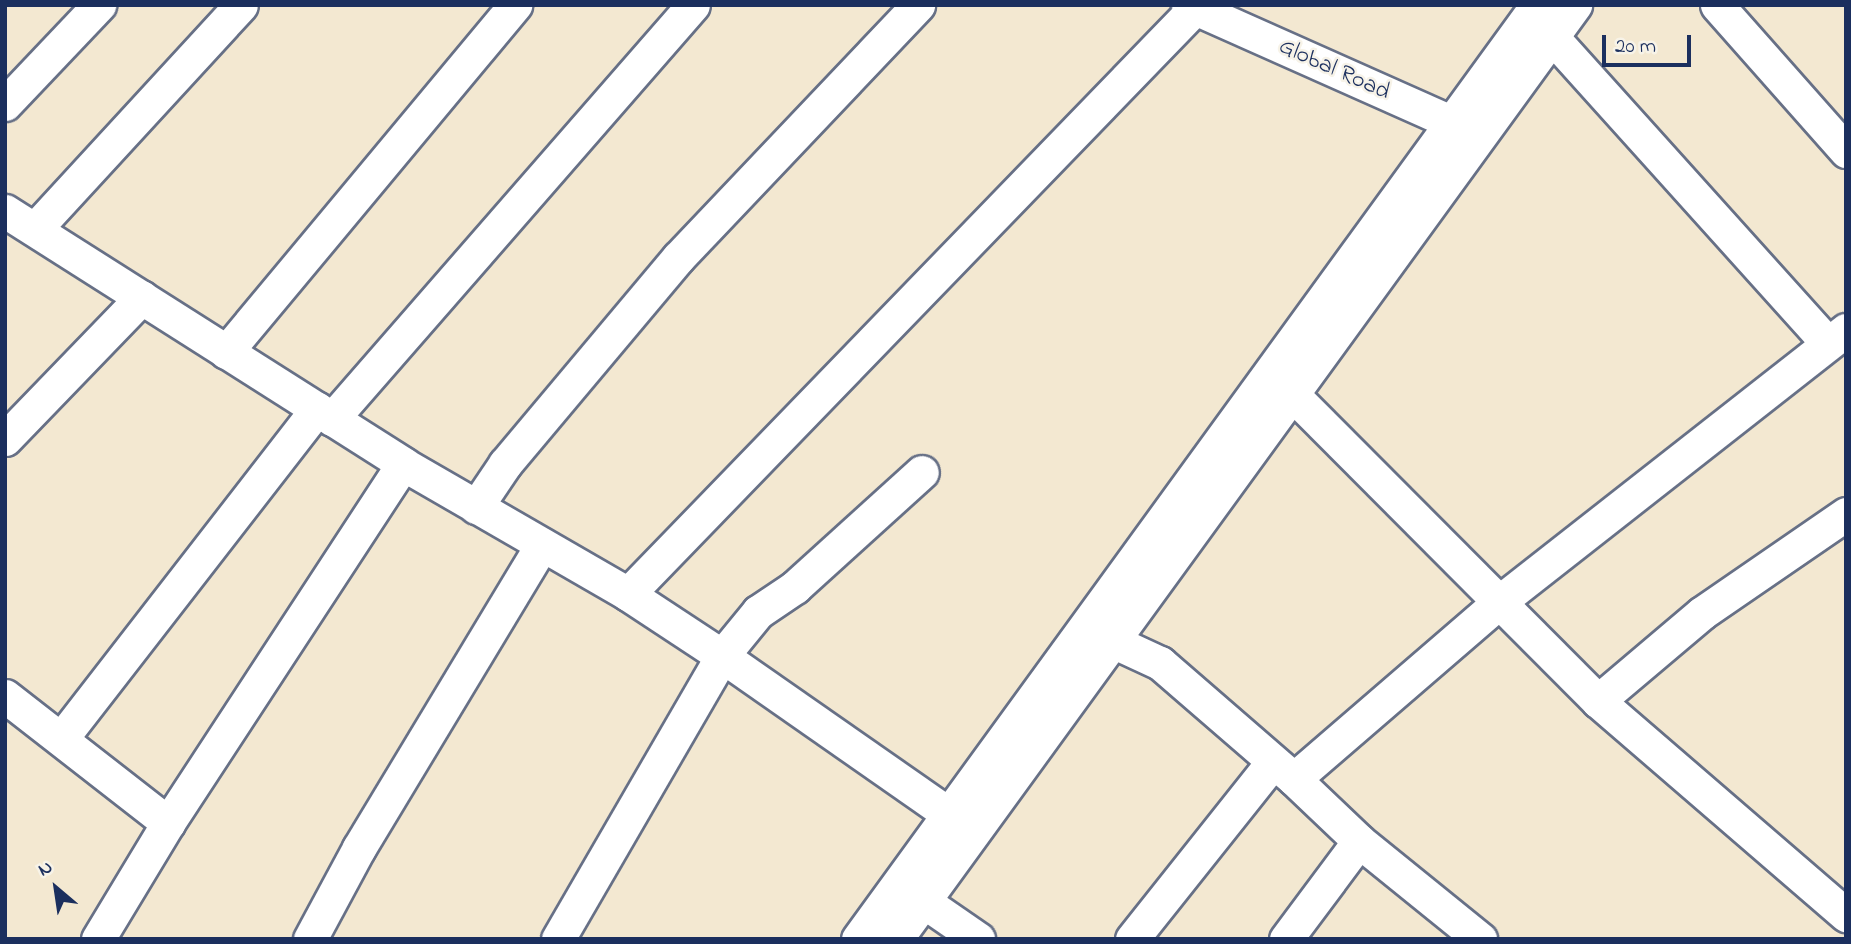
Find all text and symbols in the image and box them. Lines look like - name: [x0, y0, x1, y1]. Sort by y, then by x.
- scale bar: [1606, 21, 1695, 65]
- text: 20 m: [1615, 32, 1656, 62]
- street label: Global Road: [1274, 33, 1394, 107]
- north arrow: [21, 853, 91, 923]
- text: N: [33, 854, 58, 884]

